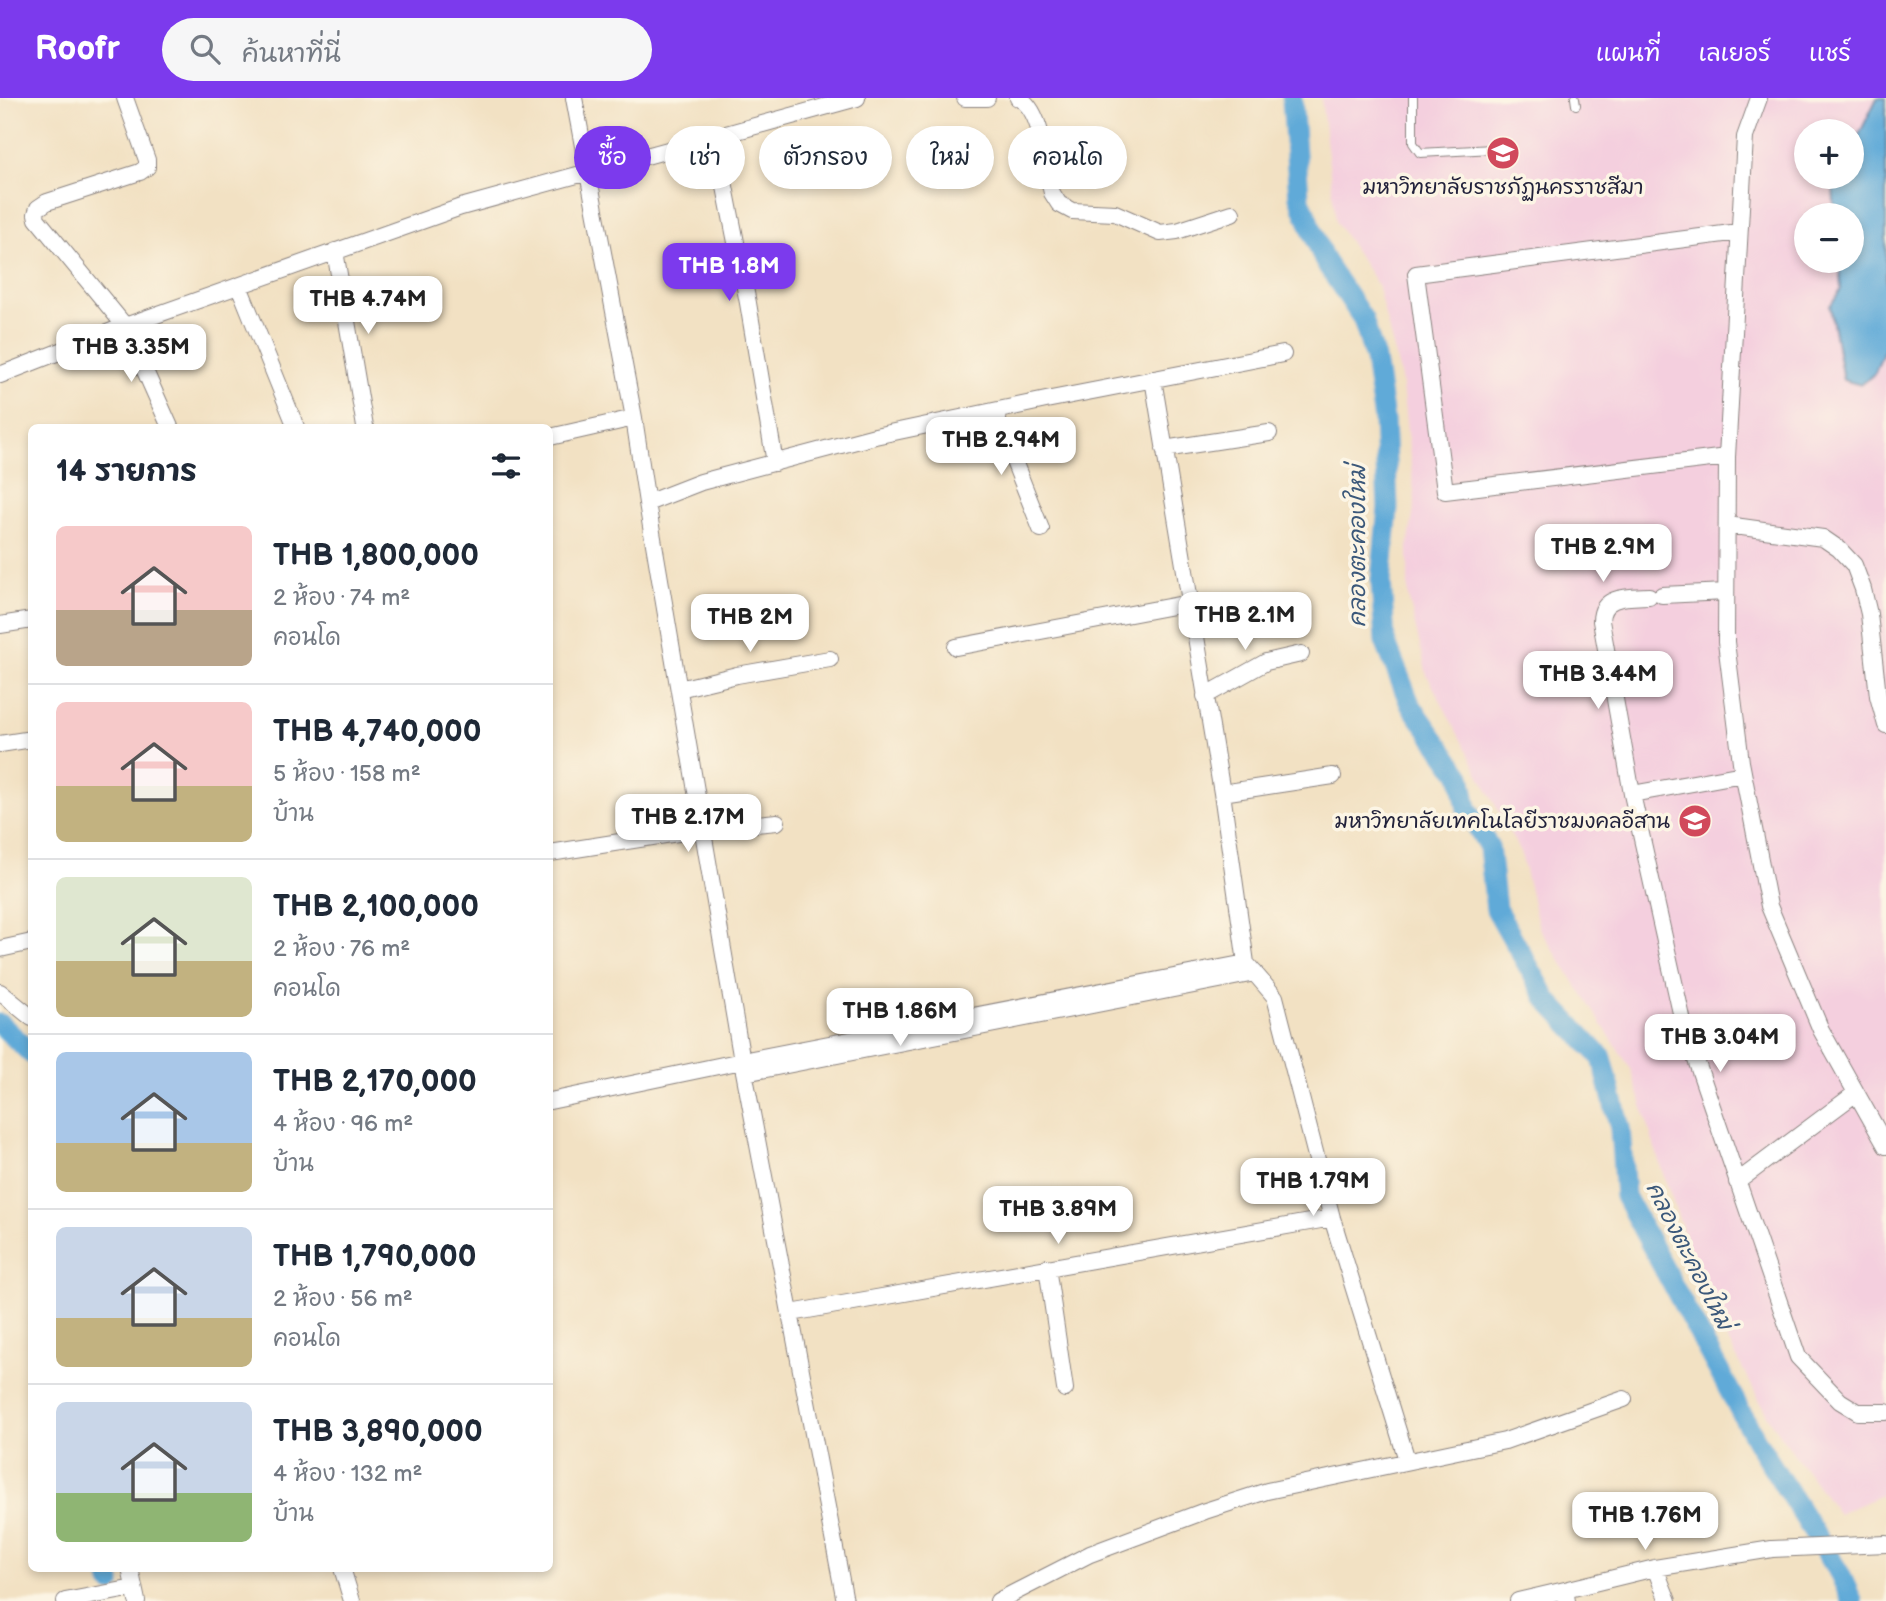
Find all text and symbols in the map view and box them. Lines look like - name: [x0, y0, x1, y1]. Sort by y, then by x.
- search box: [162, 18, 652, 81]
- text: Roofr: [35, 29, 120, 69]
- icon: search: [186, 30, 224, 68]
- text: ค้นหาที่นี่: [242, 39, 341, 70]
- text: แผนที่: [1596, 39, 1661, 68]
- text: เลเยอร์: [1699, 39, 1771, 68]
- text: แชร์: [1809, 39, 1851, 68]
- map controls: [1794, 119, 1864, 273]
- button: +: [1794, 119, 1864, 189]
- chip: ซื้อ: [574, 126, 651, 189]
- chip: เช่า: [665, 126, 745, 189]
- chip: ตัวกรอง: [759, 126, 892, 189]
- chip: ใหม่: [906, 126, 994, 189]
- chip: คอนโด: [1008, 126, 1127, 189]
- school or university icon: มหาวิทยาลัยราชภัฏนครราชสีมา: [1484, 134, 1522, 172]
- place label: มหาวิทยาลัยราชภัฏนครราชสีมา: [1362, 175, 1644, 201]
- button: −: [1794, 203, 1864, 273]
- pin: THB 1.8M: [657, 244, 801, 303]
- text: THB 1.8M: [679, 252, 779, 280]
- pin: THB 4.74M: [288, 276, 448, 336]
- text: THB 4.74M: [309, 285, 427, 313]
- pin: THB 3.35M: [51, 324, 211, 384]
- text: THB 3.35M: [72, 333, 190, 361]
- pin: THB 2.94M: [921, 418, 1081, 477]
- text: THB 2.94M: [942, 426, 1060, 454]
- icon: filters: [487, 447, 525, 485]
- text: 14 รายการ: [56, 454, 197, 490]
- water label: คลองตะคองใหม่: [1342, 461, 1372, 627]
- pin: THB 2.9M: [1531, 524, 1675, 584]
- text: THB 2.9M: [1551, 533, 1655, 561]
- text: THB 1,800,000: [273, 538, 479, 574]
- icon: home: [112, 554, 196, 638]
- text: 2 ห้อง · 74 m²: [273, 584, 410, 612]
- pin: THB 2.1M: [1173, 592, 1317, 652]
- pin: THB 2M: [693, 594, 807, 654]
- text: THB 2.1M: [1195, 601, 1295, 629]
- text: THB 2M: [707, 603, 793, 631]
- text: คอนโด: [273, 624, 341, 652]
- pin: THB 3.44M: [1518, 652, 1678, 711]
- text: THB 3.44M: [1539, 660, 1657, 688]
- text: THB 4,740,000: [273, 714, 482, 750]
- icon: home: [112, 730, 196, 814]
- text: 5 ห้อง · 158 m²: [273, 760, 421, 788]
- pin: THB 2.17M: [608, 794, 768, 854]
- text: บ้าน: [273, 800, 314, 828]
- school or university icon: มหาวิทยาลัยเทคโนโลยีราชมงคลอีสาน: [1676, 802, 1714, 840]
- text: THB 2.17M: [631, 803, 745, 831]
- place label: มหาวิทยาลัยเทคโนโลยีราชมงคลอีสาน: [1334, 808, 1670, 834]
- text: THB 2,100,000: [273, 889, 479, 925]
- icon: home: [112, 905, 196, 989]
- text: 2 ห้อง · 76 m²: [273, 935, 410, 963]
- text: คอนโด: [273, 975, 341, 1003]
- pin: THB 1.86M: [820, 988, 980, 1048]
- text: THB 1.86M: [843, 997, 957, 1025]
- pin: THB 3.04M: [1640, 1014, 1800, 1074]
- text: THB 3.04M: [1661, 1023, 1779, 1051]
- text: THB 2,170,000: [273, 1064, 477, 1100]
- icon: home: [112, 1080, 196, 1164]
- text: 4 ห้อง · 96 m²: [273, 1110, 413, 1138]
- text: บ้าน: [273, 1150, 314, 1178]
- pin: THB 1.79M: [1233, 1158, 1393, 1218]
- text: THB 1.79M: [1256, 1167, 1370, 1195]
- water label: คลองตะคองใหม่: [1640, 1176, 1742, 1338]
- pin: THB 3.89M: [978, 1186, 1138, 1246]
- text: THB 3.89M: [999, 1195, 1117, 1223]
- text: THB 1,790,000: [273, 1239, 476, 1275]
- icon: home: [112, 1255, 196, 1339]
- text: 2 ห้อง · 56 m²: [273, 1285, 413, 1313]
- text: คอนโด: [273, 1325, 341, 1353]
- text: THB 3,890,000: [273, 1414, 483, 1450]
- icon: home: [112, 1430, 196, 1514]
- text: 4 ห้อง · 132 m²: [273, 1460, 423, 1488]
- pin: THB 1.76M: [1565, 1492, 1725, 1552]
- text: บ้าน: [273, 1500, 314, 1528]
- text: THB 1.76M: [1588, 1501, 1702, 1529]

